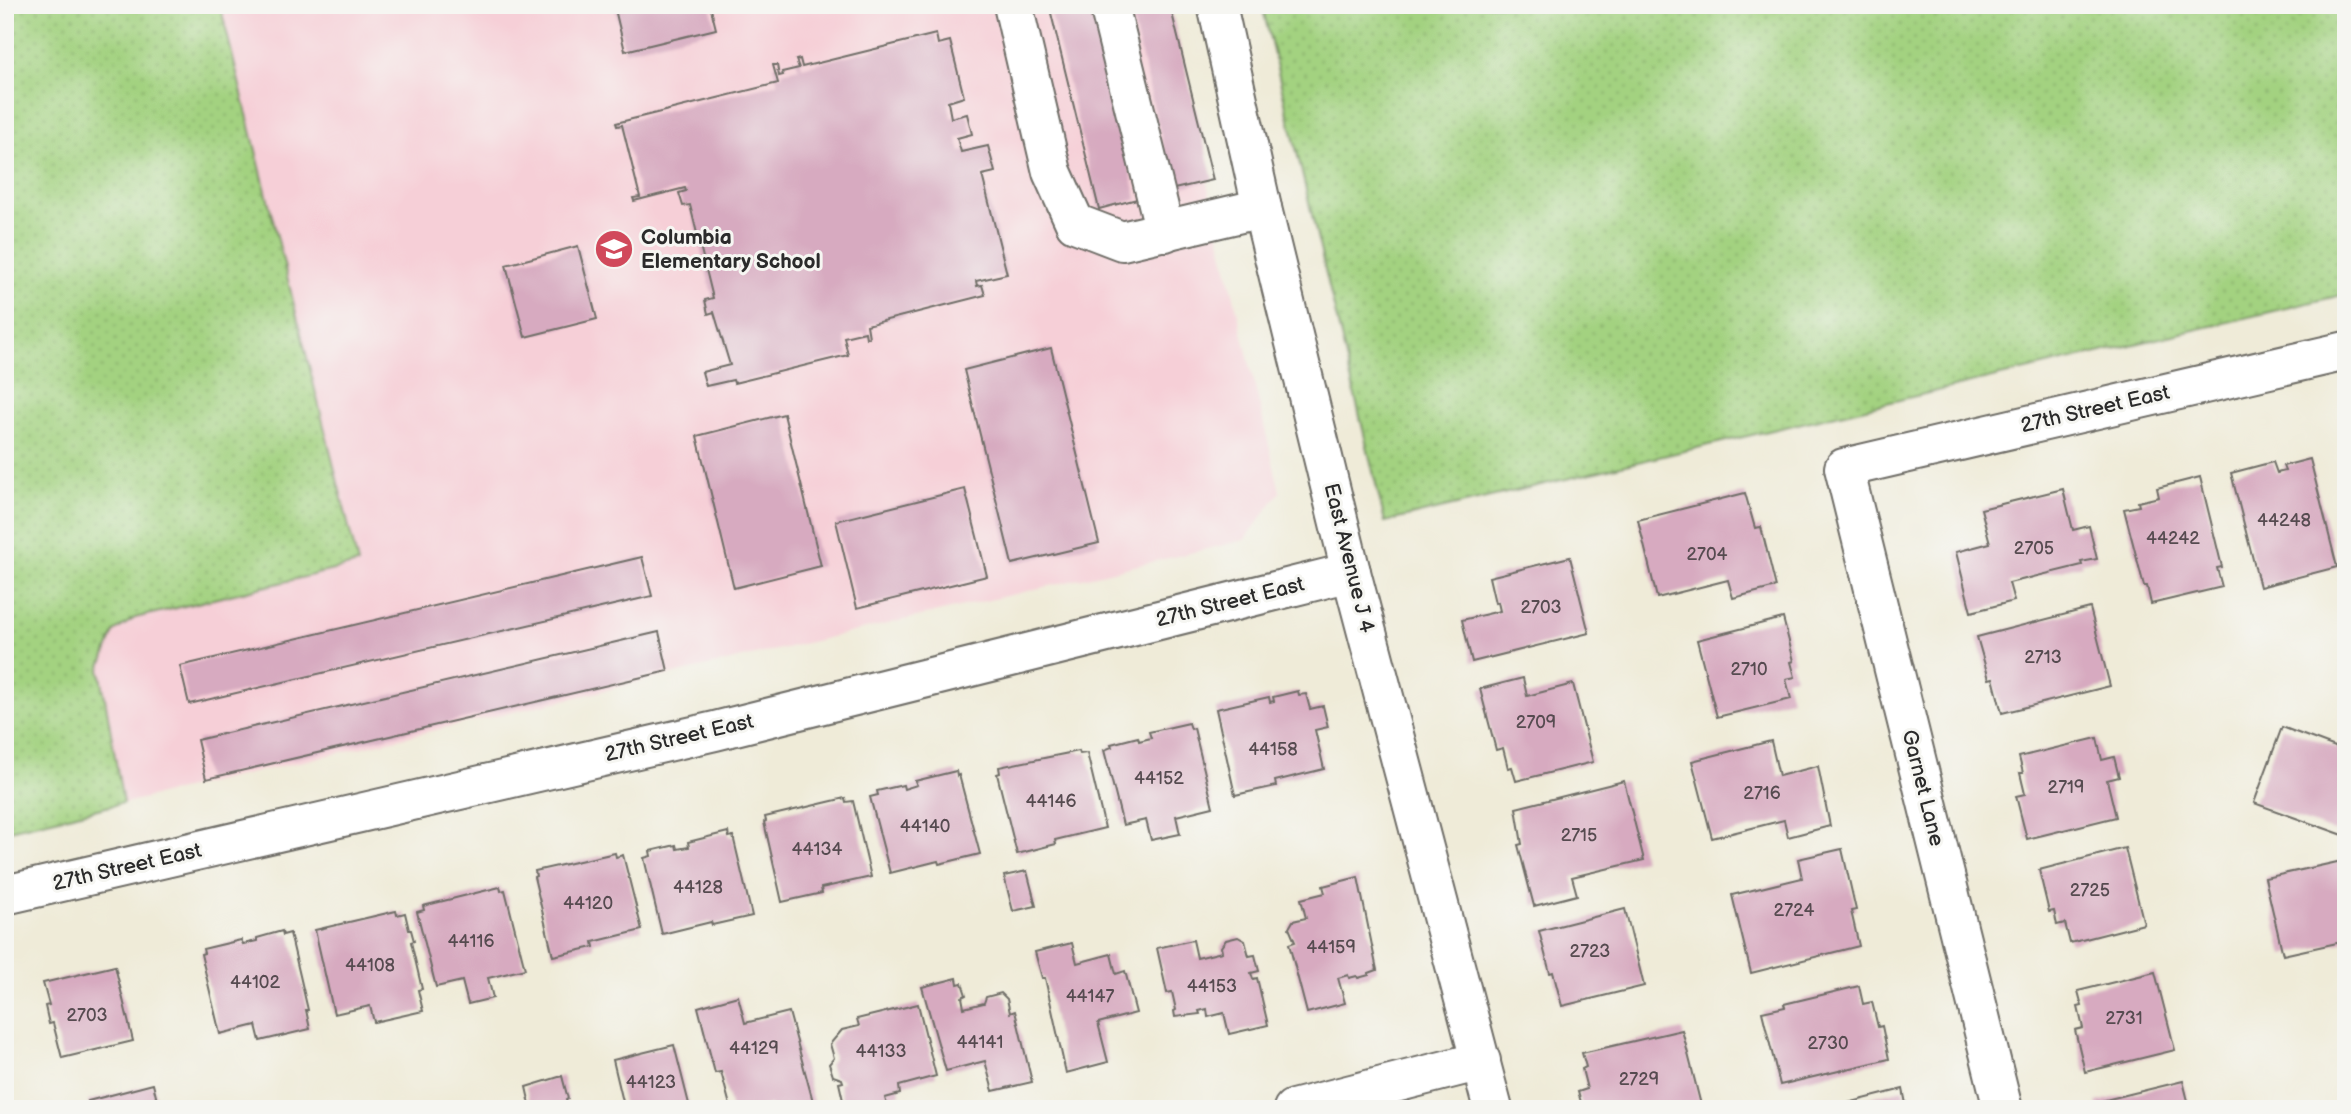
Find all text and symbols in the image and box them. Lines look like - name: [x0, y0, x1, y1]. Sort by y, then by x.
- place label: Columbia Elementary School: [641, 225, 821, 274]
- school or university icon: Columbia Elementary School: [593, 228, 635, 270]
- street label: 27th Street East: [2018, 380, 2172, 438]
- street label: East Avenue J 4: [1318, 481, 1380, 635]
- house number: 44248: [2257, 510, 2311, 531]
- house number: 44242: [2146, 528, 2200, 549]
- house number: 2705: [2014, 538, 2054, 559]
- house number: 2704: [1686, 544, 1728, 565]
- street label: 27th Street East: [1153, 571, 1307, 633]
- house number: 2703: [1520, 597, 1562, 618]
- house number: 2713: [2024, 647, 2062, 668]
- house number: 2710: [1730, 659, 1768, 680]
- street label: 27th Street East: [602, 709, 756, 767]
- house number: 2709: [1516, 712, 1556, 733]
- street label: Garnet Lane: [1896, 727, 1950, 849]
- house number: 44158: [1248, 739, 1298, 760]
- house number: 44152: [1134, 768, 1184, 789]
- house number: 2719: [2048, 777, 2084, 798]
- house number: 2716: [1743, 783, 1781, 804]
- house number: 44146: [1026, 791, 1076, 812]
- house number: 44140: [900, 816, 950, 837]
- house number: 2715: [1561, 825, 1597, 846]
- street label: 27th Street East: [50, 838, 204, 896]
- house number: 44134: [792, 839, 843, 860]
- house number: 44128: [673, 877, 723, 898]
- house number: 2725: [2070, 880, 2110, 901]
- house number: 44120: [563, 893, 613, 914]
- house number: 2724: [1774, 900, 1814, 921]
- house number: 44116: [448, 931, 494, 952]
- house number: 44159: [1306, 937, 1356, 958]
- house number: 2723: [1570, 941, 1610, 962]
- house number: 44108: [345, 955, 395, 976]
- house number: 44102: [230, 972, 280, 993]
- house number: 44153: [1187, 976, 1237, 997]
- house number: 44147: [1066, 986, 1115, 1007]
- house number: 2703: [66, 1005, 108, 1026]
- house number: 2731: [2105, 1008, 2143, 1029]
- house number: 44141: [957, 1032, 1003, 1053]
- house number: 2730: [1807, 1033, 1849, 1054]
- house number: 44129: [729, 1038, 779, 1059]
- house number: 44133: [855, 1041, 907, 1062]
- house number: 2729: [1619, 1069, 1659, 1090]
- house number: 44123: [626, 1072, 676, 1093]

